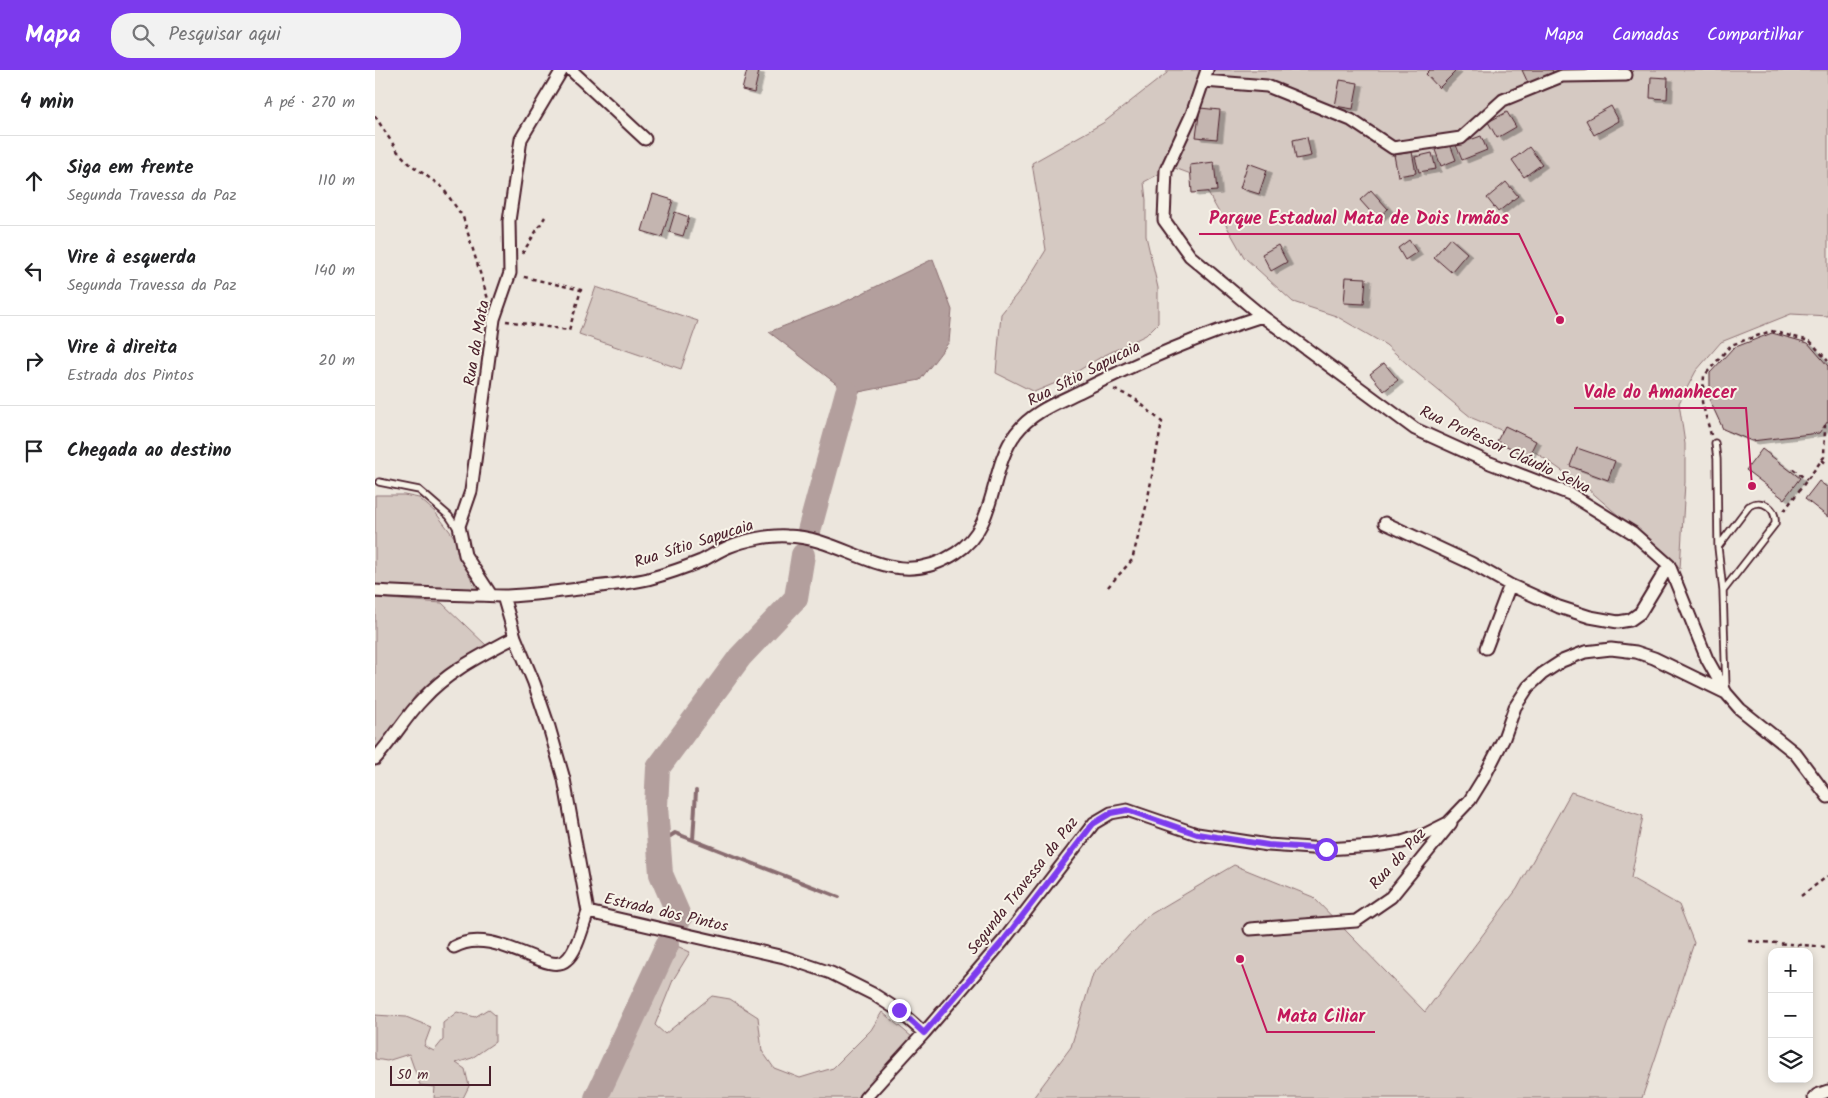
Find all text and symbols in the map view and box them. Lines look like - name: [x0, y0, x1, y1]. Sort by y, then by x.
- search box: [111, 13, 461, 58]
- text: Mapa: [25, 16, 81, 55]
- text: Pesquisar aqui: [169, 20, 281, 50]
- icon: search: [129, 21, 157, 49]
- text: Mapa: [1544, 21, 1584, 50]
- text: Camadas: [1612, 21, 1679, 50]
- text: Compartilhar: [1707, 21, 1803, 50]
- text: 4 min: [20, 86, 74, 119]
- text: A pé · 270 m: [264, 90, 355, 115]
- text: Siga em frente: [67, 153, 194, 183]
- icon: ahead: [20, 167, 48, 195]
- text: 110 m: [318, 168, 355, 193]
- text: Segunda Travessa da Paz: [67, 183, 236, 208]
- callout: Parque Estadual Mata de Dois Irmãos: [1199, 201, 1519, 234]
- text: Parque Estadual Mata de Dois Irmãos: [1209, 205, 1509, 234]
- text: Vire à esquerda: [67, 243, 196, 273]
- icon: left: [20, 257, 48, 285]
- text: 140 m: [314, 258, 355, 283]
- text: Segunda Travessa da Paz: [67, 273, 236, 298]
- street label: Rua da Mata: [457, 298, 497, 388]
- text: Vire à direita: [67, 333, 177, 363]
- street label: Rua Sítio Sapucaia: [1023, 335, 1145, 413]
- icon: right: [20, 347, 48, 375]
- text: 20 m: [319, 348, 355, 373]
- text: Estrada dos Pintos: [67, 363, 194, 388]
- callout: Vale do Amanhecer: [1574, 375, 1746, 408]
- text: Vale do Amanhecer: [1584, 379, 1738, 408]
- street label: Rua Professor Cláudio Selva: [1415, 399, 1595, 501]
- text: Chegada ao destino: [67, 436, 232, 466]
- icon: arrive: [20, 437, 48, 465]
- street label: Rua Sítio Sapucaia: [631, 513, 757, 575]
- street label: Segunda Travessa da Paz: [961, 812, 1085, 960]
- street label: Rua da Paz: [1363, 822, 1433, 896]
- route start: [1315, 838, 1338, 861]
- street label: Estrada dos Pintos: [601, 887, 731, 939]
- map controls: [1768, 948, 1813, 1083]
- button: +: [1768, 948, 1813, 993]
- button: −: [1768, 993, 1813, 1038]
- route end: [888, 999, 911, 1022]
- callout: Mata Ciliar: [1267, 999, 1375, 1032]
- text: Mata Ciliar: [1277, 1003, 1366, 1032]
- button: layers: [1768, 1038, 1813, 1083]
- scale bar: [390, 1063, 491, 1086]
- text: 50 m: [397, 1064, 428, 1086]

